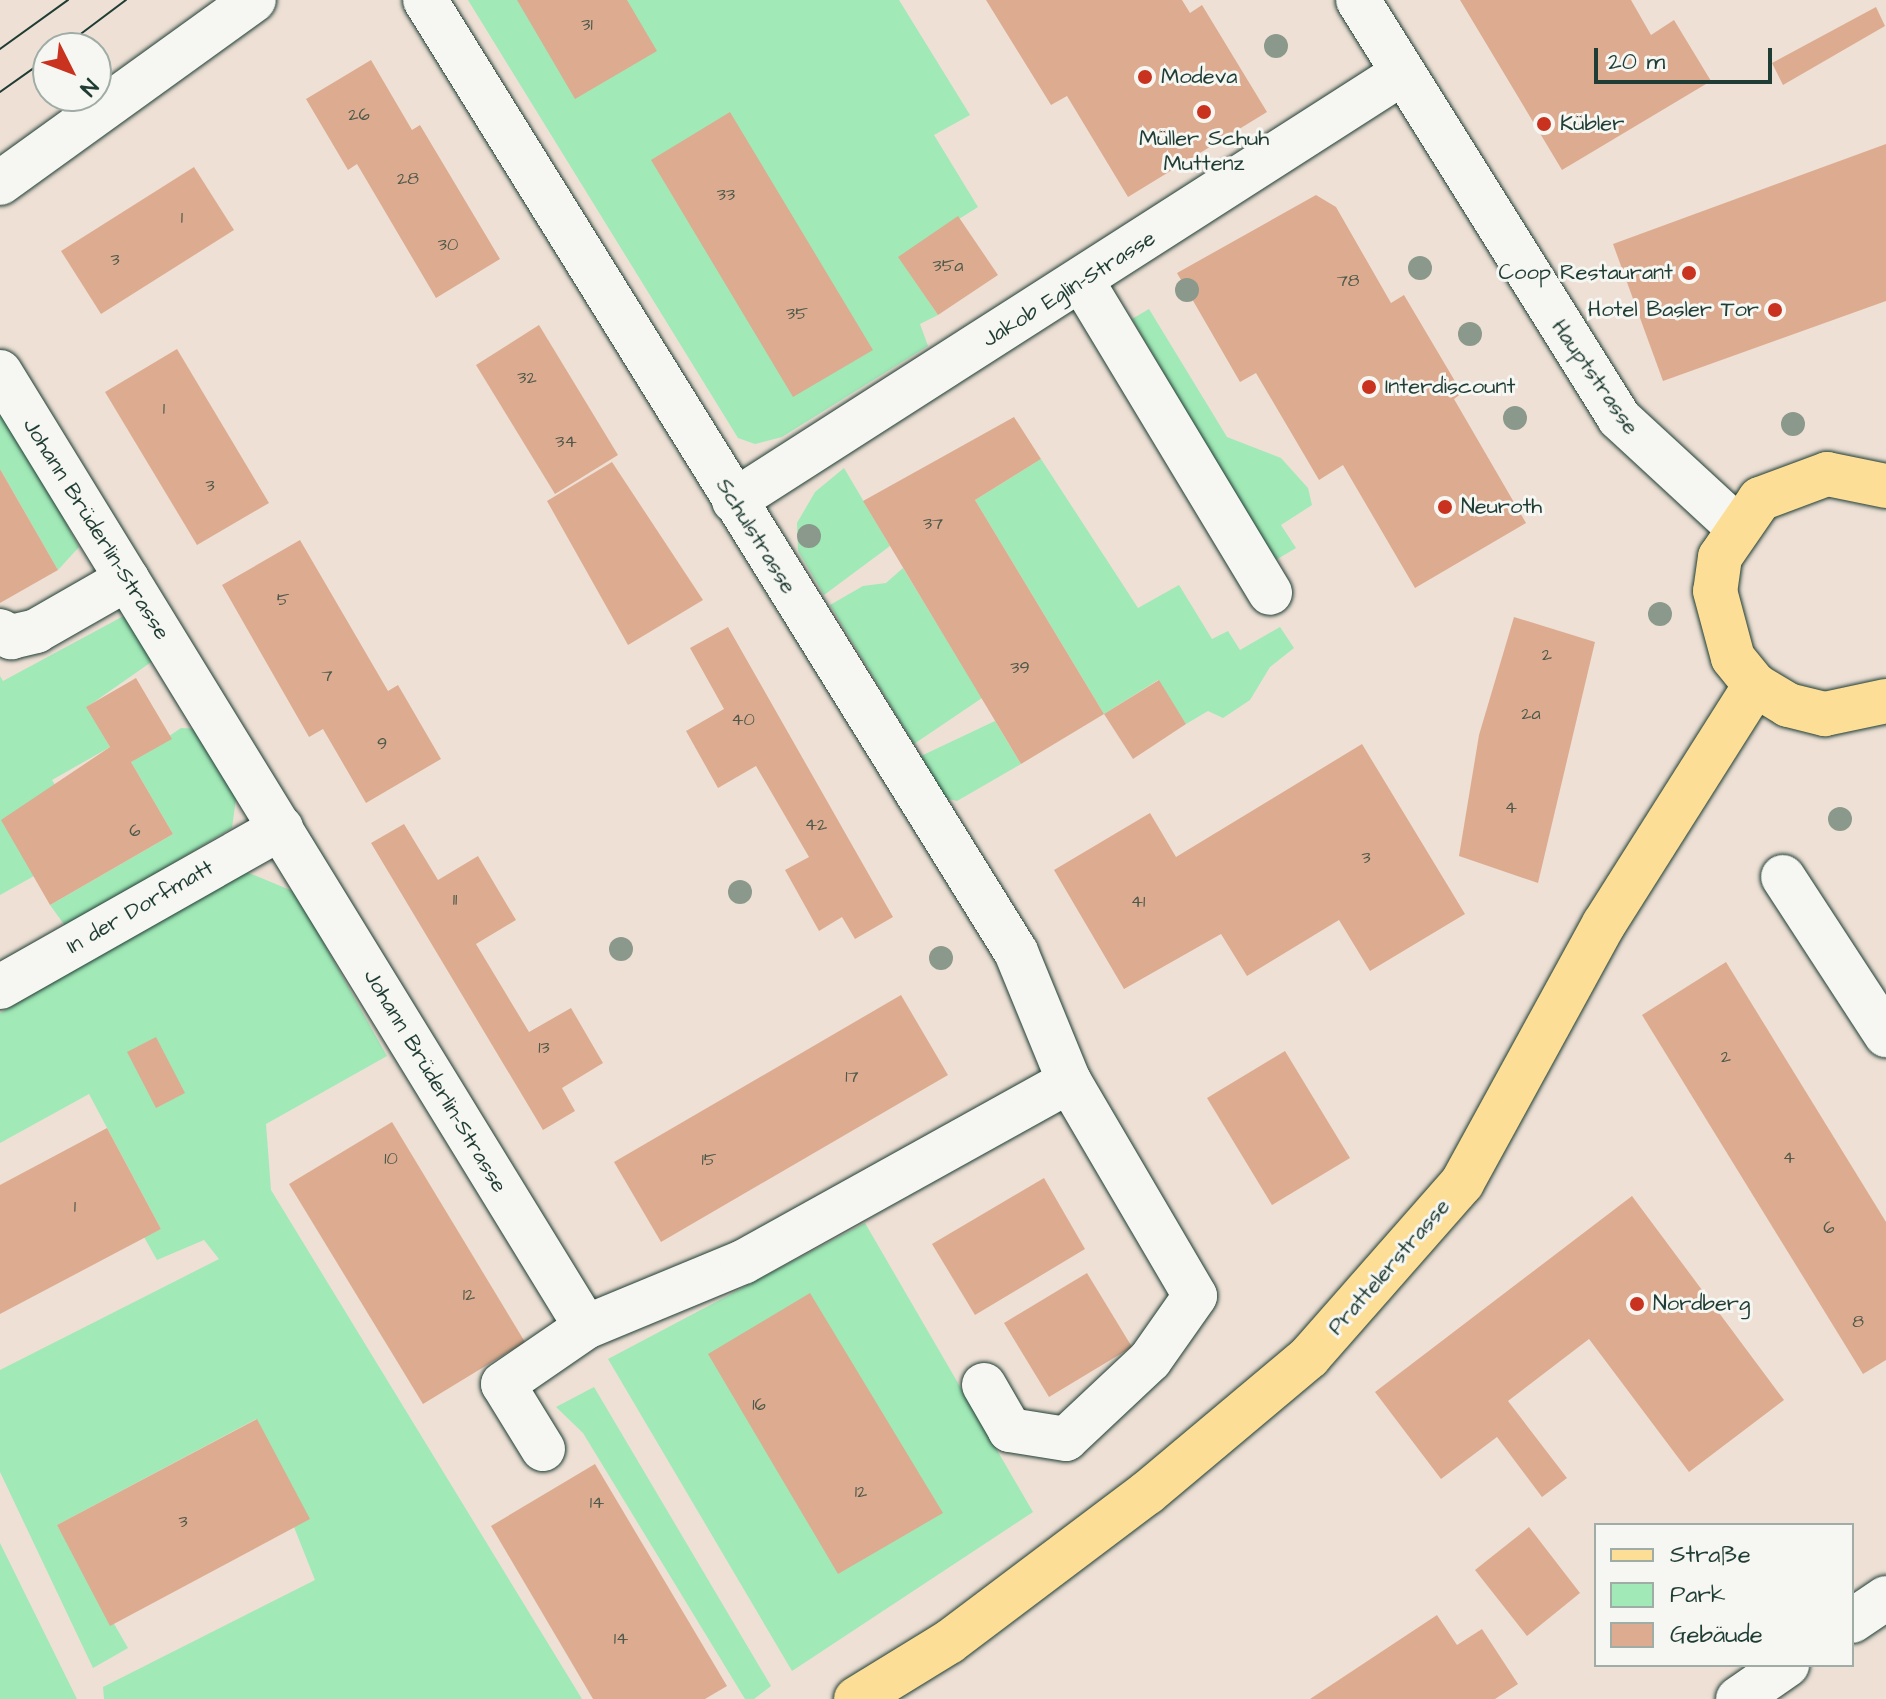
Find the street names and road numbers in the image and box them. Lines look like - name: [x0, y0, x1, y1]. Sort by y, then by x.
- street label: Jakob Eglin-Strasse: [978, 225, 1160, 353]
- street label: Hauptstrasse: [1546, 315, 1644, 439]
- street label: Johann Brüderlin-Strasse: [17, 413, 175, 645]
- street label: Schulstrasse: [710, 474, 802, 598]
- street label: In der Dorfmatt: [62, 854, 218, 960]
- street label: Johann Brüderlin-Strasse: [358, 964, 512, 1198]
- street label: Prattelerstrasse: [1323, 1194, 1455, 1340]

